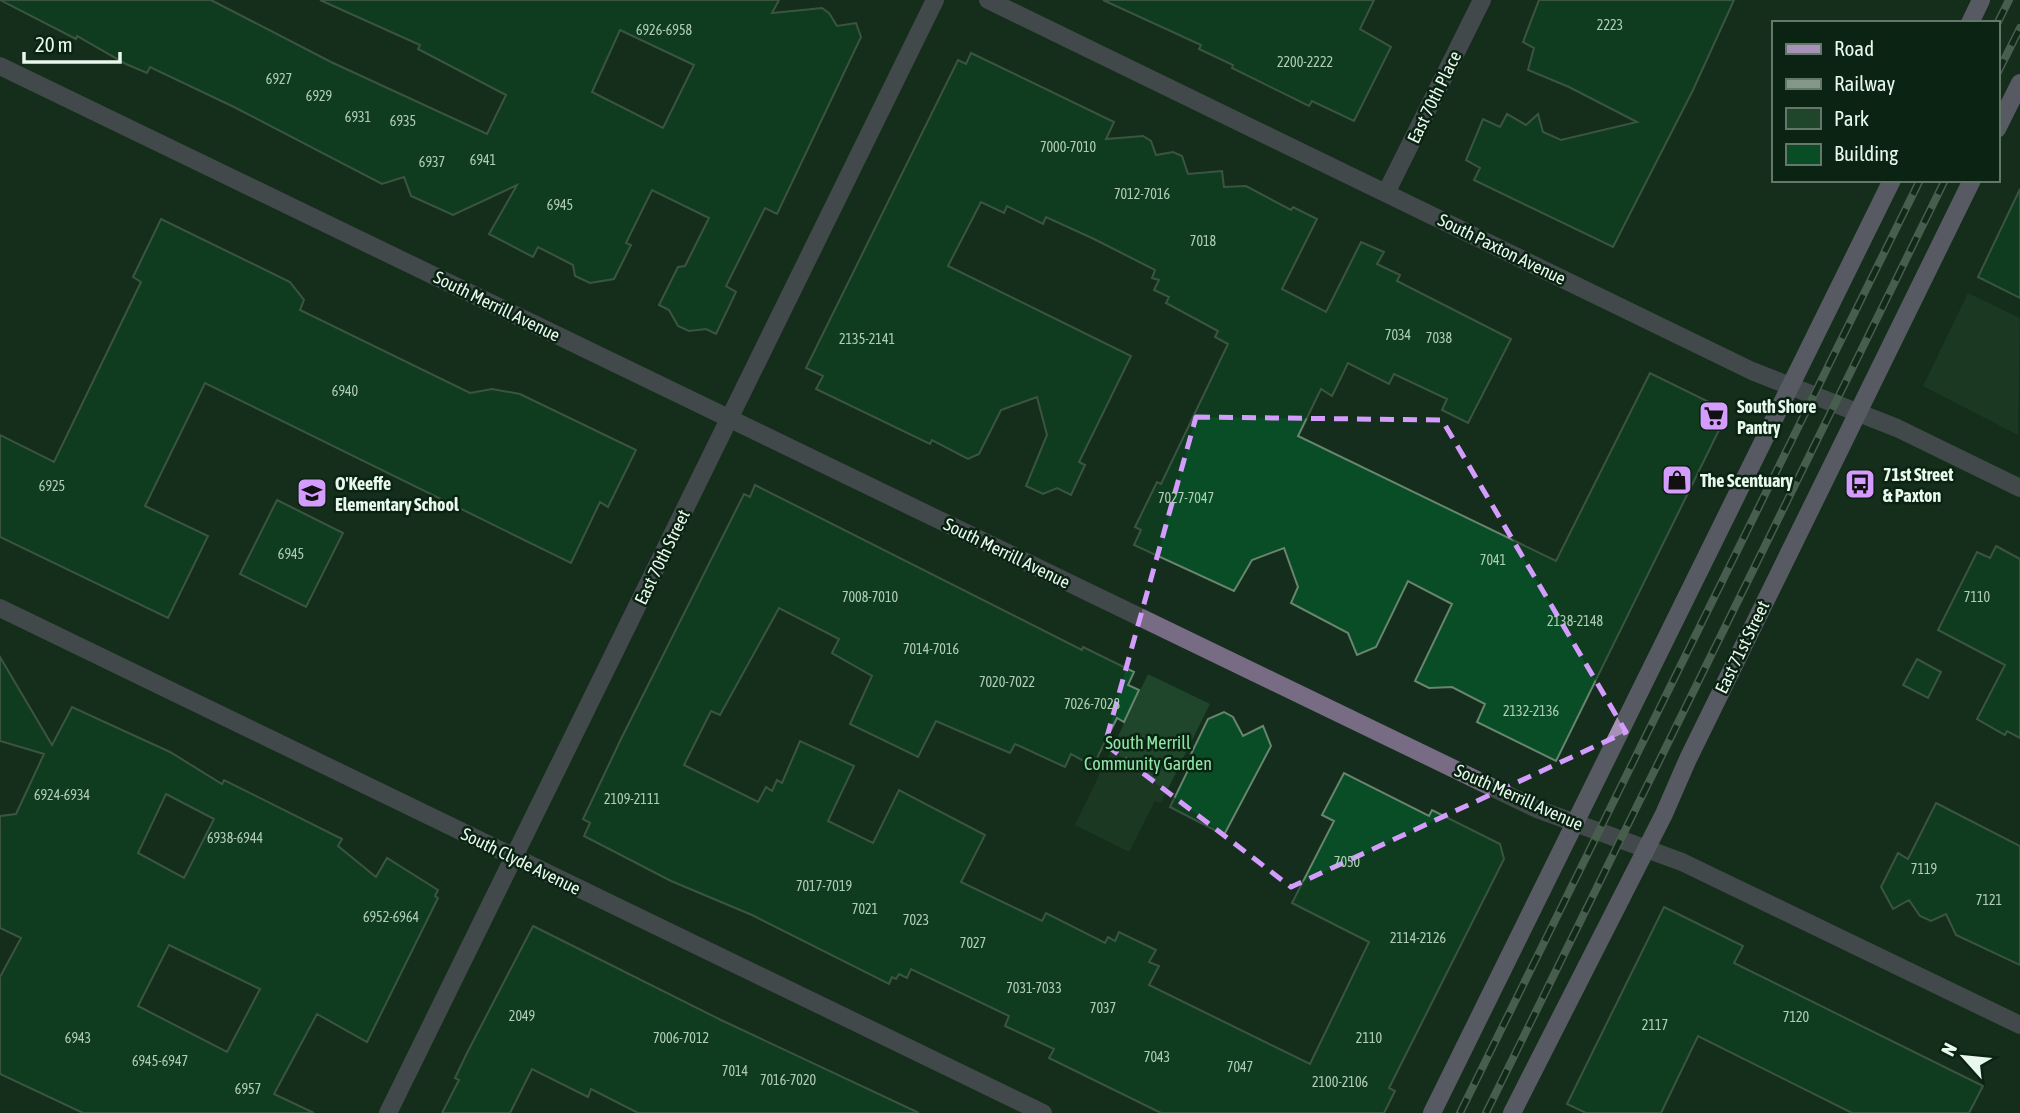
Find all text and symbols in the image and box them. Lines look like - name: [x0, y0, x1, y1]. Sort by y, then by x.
- house number: 2223: [1597, 17, 1623, 33]
- scale bar: [24, 21, 121, 65]
- legend: [1772, 21, 1999, 182]
- house number: 6926-6958: [636, 22, 692, 38]
- text: 20 m: [35, 32, 73, 56]
- text: Road: [1834, 36, 1874, 60]
- street label: East 70th Place: [1403, 47, 1465, 147]
- house number: 2200-2222: [1277, 54, 1333, 70]
- house number: 6927: [266, 71, 292, 87]
- text: Railway: [1834, 71, 1896, 95]
- house number: 6929: [306, 88, 332, 104]
- text: Park: [1834, 106, 1869, 130]
- house number: 6931: [345, 109, 371, 125]
- house number: 6935: [390, 113, 416, 129]
- house number: 7000-7010: [1040, 139, 1096, 155]
- text: Building: [1834, 141, 1898, 165]
- house number: 6941: [470, 152, 496, 168]
- house number: 6937: [419, 154, 445, 170]
- house number: 7012-7016: [1114, 186, 1170, 202]
- house number: 6945: [547, 197, 573, 213]
- street label: South Paxton Avenue: [1435, 209, 1569, 289]
- house number: 7018: [1190, 233, 1217, 249]
- street label: South Merrill Avenue: [430, 266, 564, 346]
- house number: 7034: [1385, 327, 1412, 343]
- house number: 7038: [1426, 330, 1453, 346]
- house number: 2135-2141: [839, 331, 895, 347]
- house number: 6940: [332, 383, 359, 399]
- place label: South Shore Pantry: [1737, 396, 1816, 438]
- supermarket icon: South Shore Pantry: [1697, 399, 1731, 433]
- shop icon: The Scentuary: [1660, 463, 1694, 497]
- place label: 71st Street & Paxton: [1883, 464, 1954, 506]
- bus stop icon: 71st Street & Paxton: [1843, 467, 1877, 501]
- place label: The Scentuary: [1700, 470, 1794, 491]
- place label: O'Keeffe Elementary School: [335, 473, 459, 515]
- school or university icon: O'Keeffe Elementary School: [295, 476, 329, 510]
- house number: 6925: [39, 478, 65, 494]
- house number: 7027-7047: [1158, 490, 1214, 506]
- street label: East 70th Street: [630, 506, 694, 608]
- street label: South Merrill Avenue: [940, 513, 1074, 593]
- house number: 6945: [278, 546, 304, 562]
- house number: 7041: [1480, 552, 1506, 568]
- house number: 7008-7010: [842, 589, 898, 605]
- house number: 7110: [1964, 589, 1991, 605]
- street label: East 71st Street: [1711, 597, 1773, 697]
- house number: 2138-2148: [1547, 613, 1603, 629]
- house number: 7014-7016: [903, 641, 959, 657]
- house number: 7020-7022: [979, 674, 1035, 690]
- house number: 7026-7028: [1064, 696, 1120, 712]
- house number: 2132-2136: [1503, 703, 1559, 719]
- park label: South Merrill Community Garden: [1084, 732, 1212, 774]
- street label: South Merrill Avenue: [1452, 759, 1586, 835]
- house number: 6924-6934: [34, 787, 90, 803]
- house number: 2109-2111: [604, 791, 660, 807]
- street label: South Clyde Avenue: [458, 823, 584, 899]
- house number: 6938-6944: [207, 830, 263, 846]
- house number: 7050: [1334, 854, 1361, 870]
- house number: 7119: [1911, 861, 1937, 877]
- house number: 7017-7019: [796, 878, 852, 894]
- house number: 7121: [1976, 892, 2002, 908]
- house number: 7021: [852, 901, 878, 917]
- house number: 6952-6964: [363, 909, 419, 925]
- house number: 7023: [903, 912, 929, 928]
- house number: 2114-2126: [1390, 930, 1446, 946]
- house number: 7027: [960, 935, 986, 951]
- house number: 7031-7033: [1006, 980, 1062, 996]
- house number: 7037: [1090, 1000, 1116, 1016]
- house number: 2049: [509, 1008, 535, 1024]
- house number: 7120: [1783, 1009, 1810, 1025]
- house number: 2117: [1642, 1017, 1668, 1033]
- north arrow: [1929, 1022, 1999, 1092]
- house number: 6943: [65, 1030, 91, 1046]
- house number: 7006-7012: [653, 1030, 709, 1046]
- house number: 2110: [1356, 1030, 1383, 1046]
- text: N: [1937, 1039, 1961, 1059]
- house number: 7043: [1144, 1049, 1170, 1065]
- house number: 6945-6947: [132, 1053, 188, 1069]
- house number: 7047: [1227, 1059, 1253, 1075]
- house number: 7014: [722, 1063, 749, 1079]
- house number: 7016-7020: [760, 1072, 816, 1088]
- house number: 2100-2106: [1312, 1074, 1368, 1090]
- house number: 6957: [235, 1081, 261, 1097]

